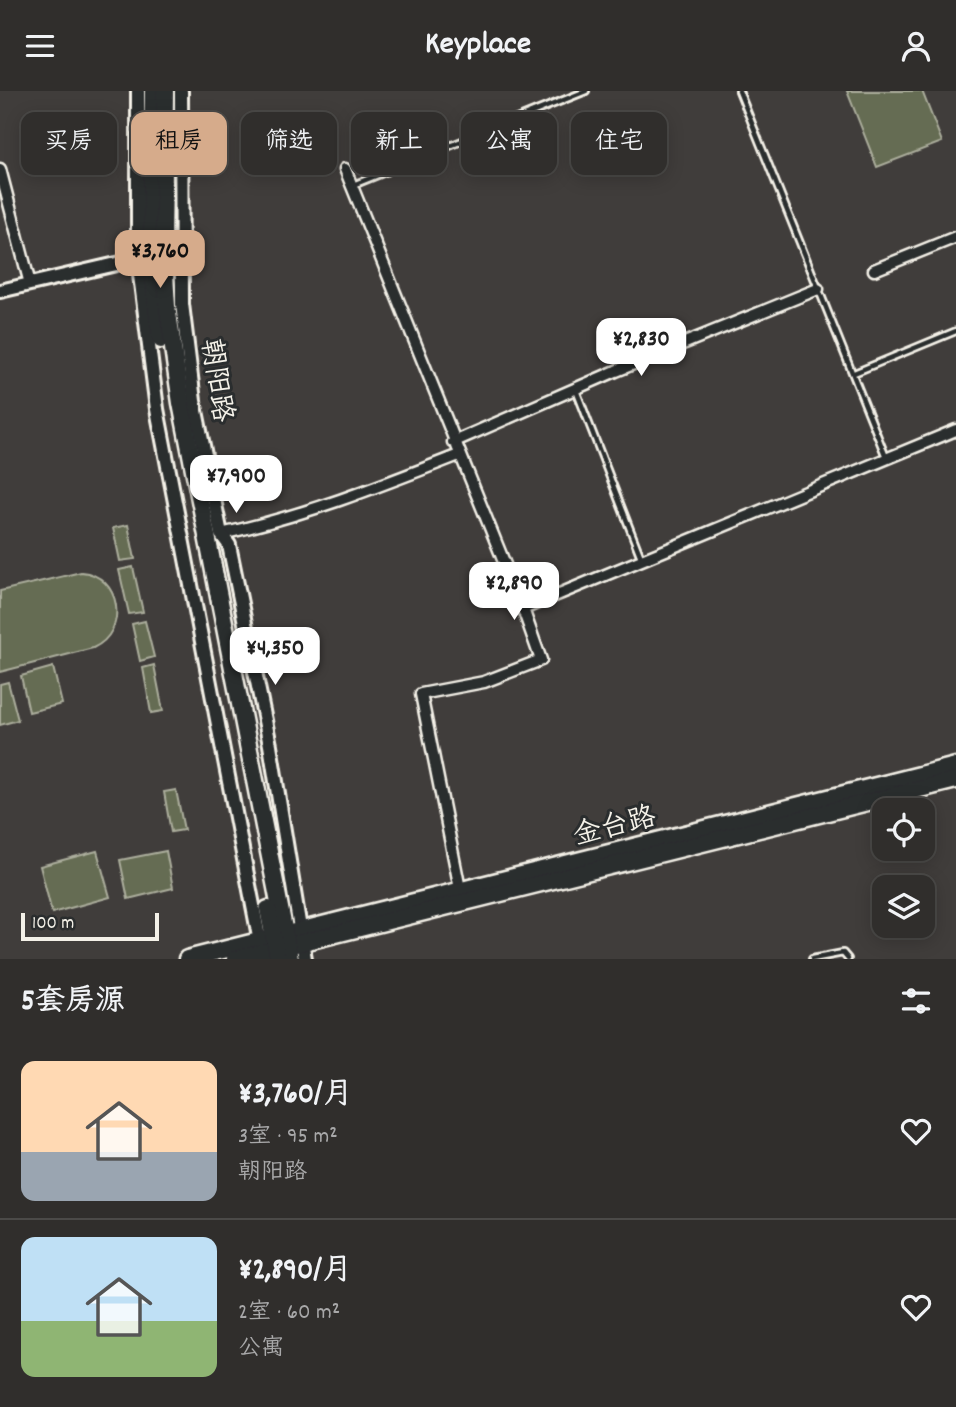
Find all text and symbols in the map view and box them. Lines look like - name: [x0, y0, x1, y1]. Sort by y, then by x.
- text: Keyplace: [425, 23, 531, 69]
- icon: menu: [21, 27, 59, 65]
- icon: person: [897, 27, 935, 65]
- chip: 买房: [21, 112, 117, 175]
- chip: 租房: [131, 112, 227, 175]
- chip: 筛选: [241, 112, 337, 175]
- chip: 新上: [351, 112, 447, 175]
- chip: 公寓: [461, 112, 557, 175]
- chip: 住宅: [571, 112, 667, 175]
- pin: ¥3,760: [103, 231, 217, 290]
- text: ¥3,760: [131, 236, 189, 269]
- pin: ¥2,830: [584, 319, 698, 378]
- text: ¥2,830: [612, 324, 670, 357]
- street label: 朝阳路: [188, 336, 240, 425]
- pin: ¥7,900: [179, 455, 293, 515]
- text: ¥7,900: [206, 461, 266, 494]
- pin: ¥2,890: [457, 563, 571, 622]
- text: ¥2,890: [485, 568, 543, 601]
- pin: ¥4,350: [218, 627, 332, 687]
- text: ¥4,350: [246, 633, 304, 666]
- map controls: [872, 798, 935, 938]
- button: locate: [872, 798, 935, 861]
- street label: 金台路: [570, 799, 661, 858]
- button: layers: [872, 875, 935, 938]
- scale bar: [21, 910, 159, 942]
- text: 100 m: [32, 911, 74, 938]
- text: 5套房源: [21, 982, 125, 1025]
- icon: filters: [897, 982, 935, 1020]
- text: ¥3,760/月: [238, 1075, 353, 1118]
- icon: home: [77, 1089, 161, 1173]
- icon: heart: [897, 1112, 935, 1150]
- text: 3室 · 95 m²: [238, 1121, 338, 1154]
- text: 朝阳路: [238, 1157, 307, 1190]
- text: ¥2,890/月: [238, 1251, 352, 1294]
- icon: home: [77, 1265, 161, 1349]
- icon: heart: [897, 1288, 935, 1326]
- text: 2室 · 60 m²: [238, 1297, 340, 1330]
- text: 公寓: [238, 1333, 284, 1366]

